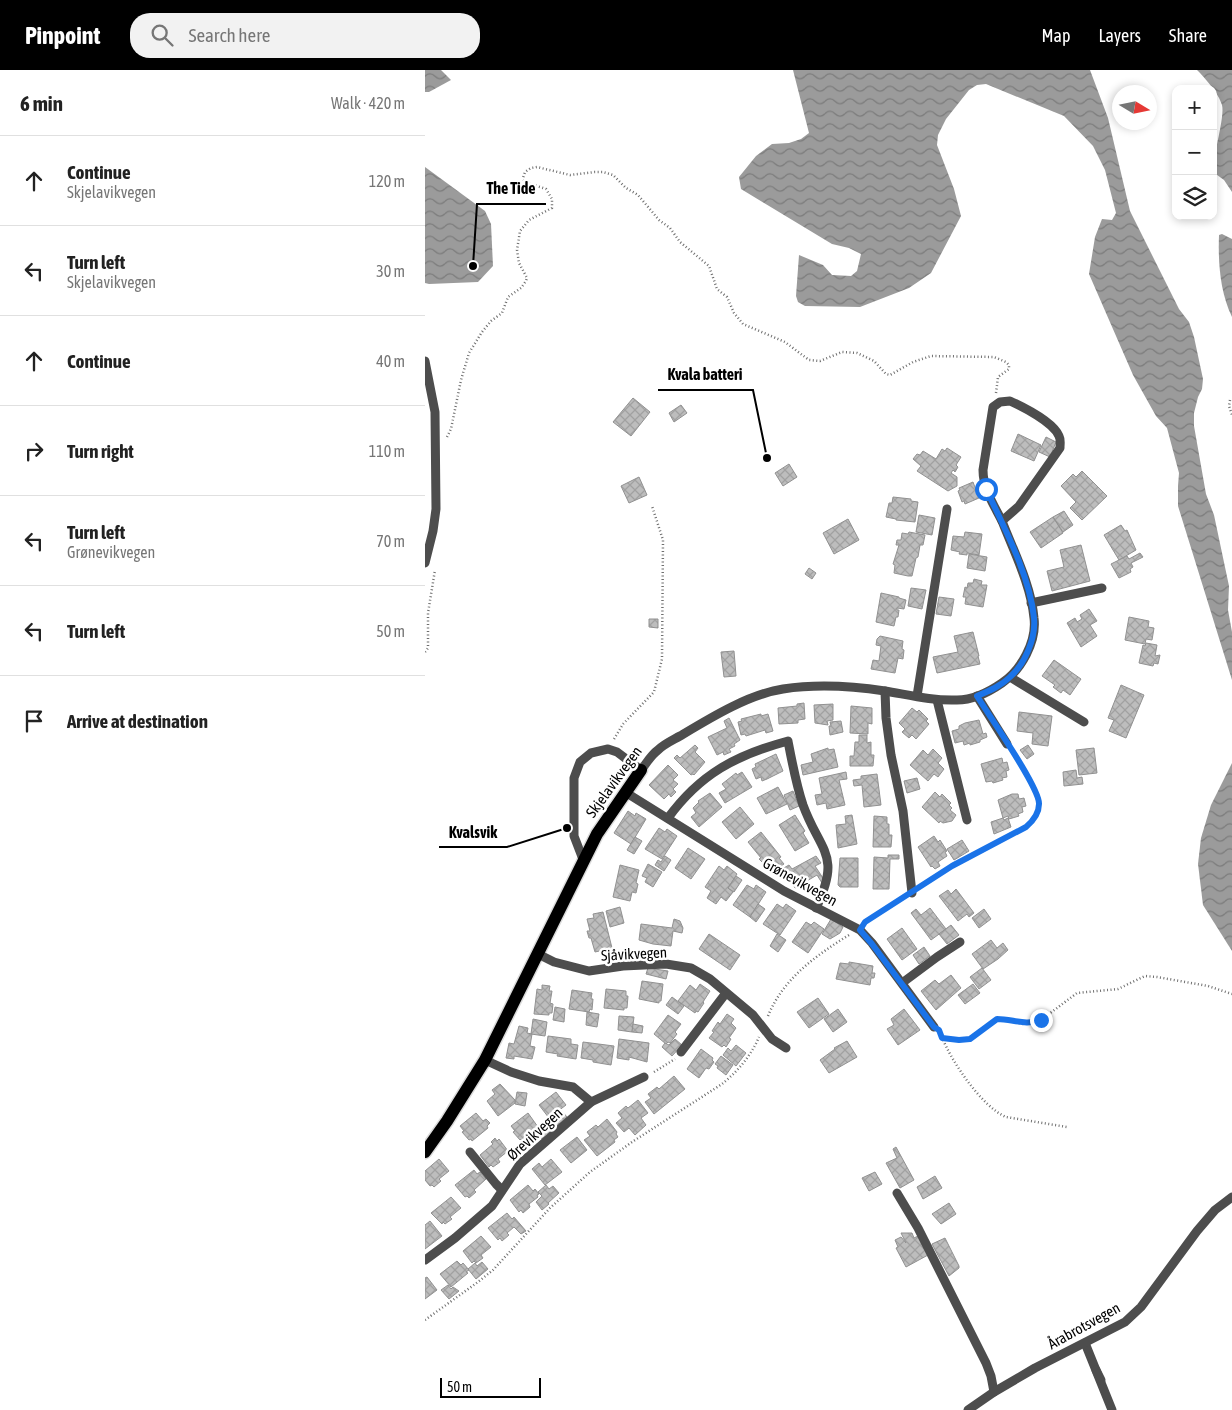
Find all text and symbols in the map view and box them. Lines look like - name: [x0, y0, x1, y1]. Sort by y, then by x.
- search box: [130, 13, 480, 58]
- icon: search: [148, 21, 176, 49]
- text: Pinpoint: [25, 22, 100, 49]
- text: Search here: [188, 24, 270, 46]
- text: Map: [1041, 25, 1070, 46]
- text: Layers: [1098, 25, 1141, 46]
- text: Share: [1169, 25, 1207, 46]
- north arrow: [1112, 85, 1157, 130]
- map controls: [1172, 85, 1217, 220]
- button: +: [1172, 85, 1217, 130]
- text: 6 min: [20, 91, 63, 115]
- text: Walk · 420 m: [331, 94, 405, 112]
- button: −: [1172, 130, 1217, 175]
- text: Continue: [67, 161, 131, 183]
- icon: ahead: [20, 167, 48, 195]
- text: 120 m: [369, 172, 405, 190]
- callout: The Tide: [477, 173, 546, 204]
- button: layers: [1172, 175, 1217, 220]
- text: The Tide: [486, 179, 536, 197]
- text: Skjelavikvegen: [67, 183, 156, 201]
- text: Turn left: [67, 251, 125, 273]
- icon: left: [20, 257, 48, 285]
- text: 30 m: [376, 262, 405, 280]
- text: Skjelavikvegen: [67, 273, 156, 291]
- icon: ahead: [20, 347, 48, 375]
- text: Continue: [67, 350, 131, 372]
- text: 40 m: [376, 352, 405, 370]
- callout: Kvala batteri: [658, 359, 753, 390]
- text: Kvala batteri: [668, 365, 743, 383]
- icon: right: [20, 437, 48, 465]
- text: Turn right: [67, 440, 134, 462]
- text: 110 m: [369, 442, 405, 460]
- route start: [975, 478, 998, 501]
- text: Turn left: [67, 521, 125, 543]
- icon: left: [20, 527, 48, 555]
- text: 70 m: [376, 532, 405, 550]
- text: Grønevikvegen: [67, 543, 155, 561]
- icon: left: [20, 617, 48, 645]
- text: Turn left: [67, 620, 125, 642]
- text: 50 m: [376, 622, 405, 640]
- icon: arrive: [20, 707, 48, 735]
- text: Arrive at destination: [67, 710, 208, 732]
- street label: Skjelavikvegen: [582, 743, 645, 820]
- callout: Kvalsvik: [439, 816, 507, 847]
- text: Kvalsvik: [449, 823, 498, 841]
- street label: Grønevikvegen: [760, 854, 841, 909]
- street label: Sjåvikvegen: [601, 943, 667, 964]
- route end: [1030, 1009, 1053, 1032]
- street label: Ørevikvegen: [504, 1104, 566, 1163]
- street label: Årabrotsvegen: [1045, 1299, 1123, 1352]
- scale bar: [440, 1375, 541, 1398]
- text: 50 m: [447, 1379, 472, 1395]

